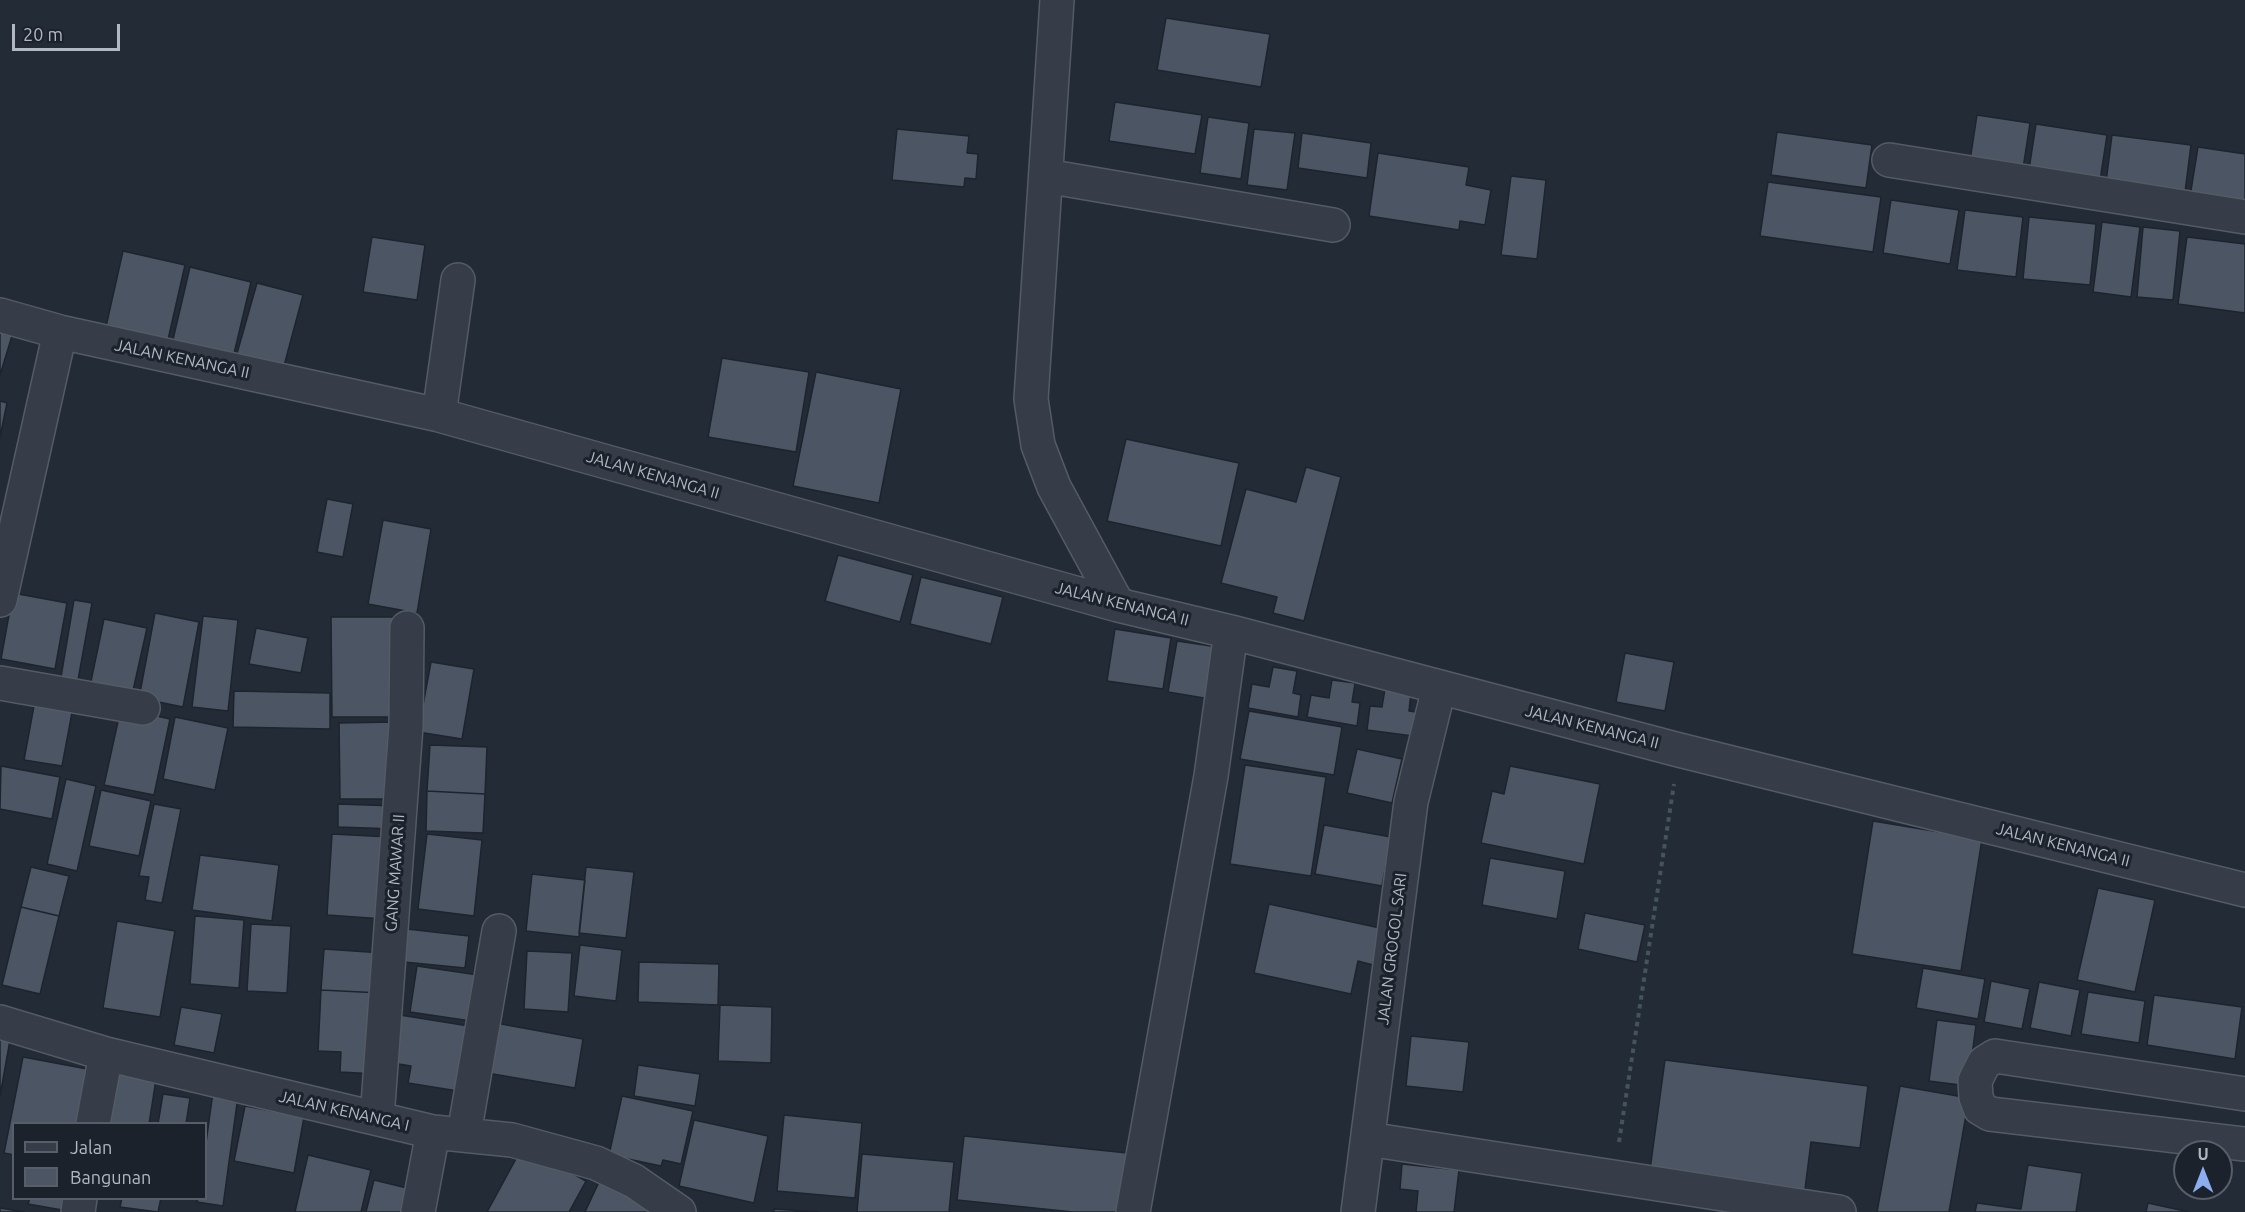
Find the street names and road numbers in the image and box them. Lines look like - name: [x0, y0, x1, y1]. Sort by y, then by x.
- street label: JALAN KENANGA II: [113, 335, 251, 383]
- street label: JALAN KENANGA II: [584, 447, 722, 503]
- street label: JALAN KENANGA II: [1053, 578, 1191, 630]
- street label: JALAN KENANGA II: [1523, 701, 1661, 753]
- street label: GANG MAWAR II: [381, 814, 409, 932]
- street label: JALAN KENANGA II: [1994, 819, 2132, 871]
- street label: JALAN GROGOL SARI: [1373, 872, 1411, 1026]
- street label: JALAN KENANGA I: [277, 1087, 411, 1135]

